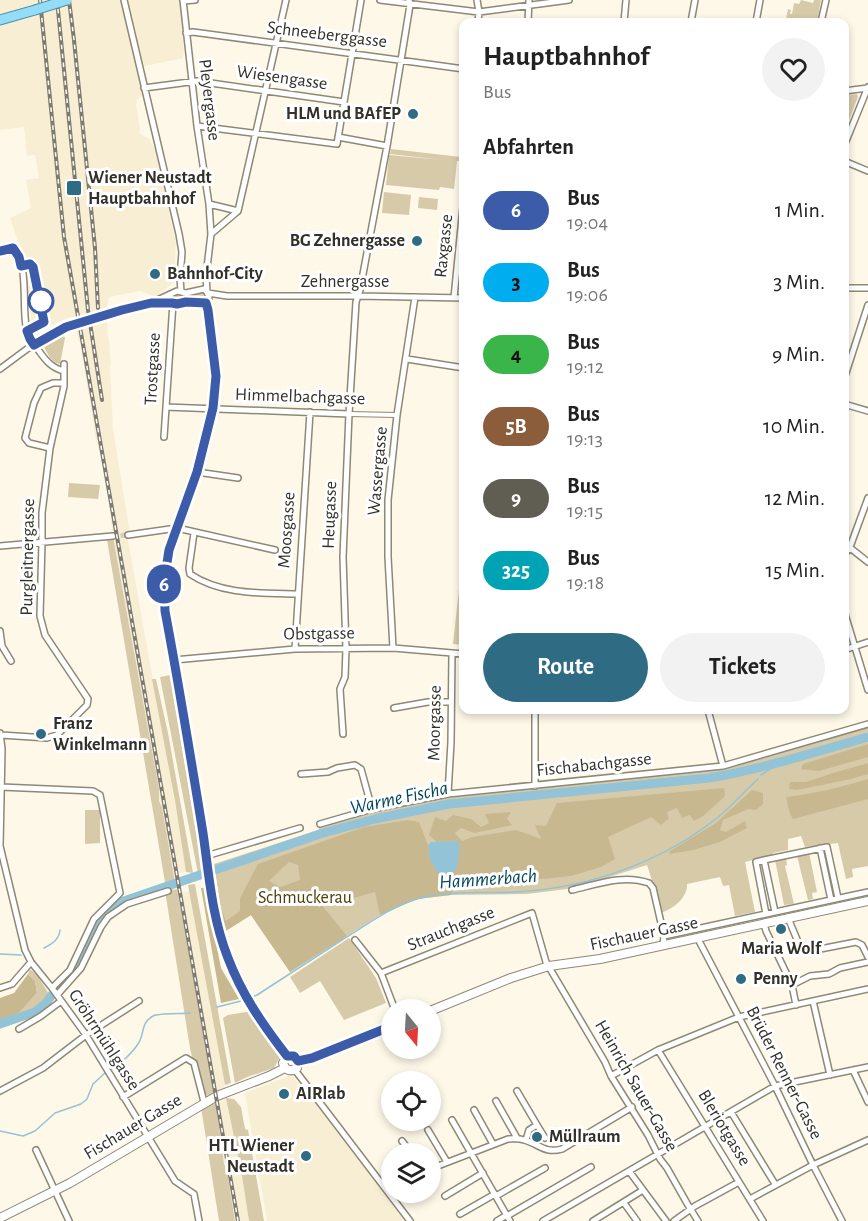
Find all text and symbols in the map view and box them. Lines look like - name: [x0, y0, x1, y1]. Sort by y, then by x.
- street label: Schneeberggasse: [266, 19, 388, 51]
- button: heart: [762, 38, 825, 101]
- text: Hauptbahnhof: [483, 43, 649, 71]
- street label: Pleyergasse: [195, 58, 223, 142]
- street label: Wiesengasse: [235, 63, 329, 93]
- text: Bus: [483, 82, 511, 102]
- place label: HLM und BAfEP: [286, 105, 401, 123]
- marker: HLM und BAfEP: [406, 107, 420, 121]
- text: Abfahrten: [483, 136, 574, 158]
- place label: Wiener Neustadt Hauptbahnhof: [88, 169, 212, 208]
- marker: Wiener Neustadt Hauptbahnhof: [65, 179, 83, 197]
- text: Bus: [567, 187, 600, 209]
- text: 1 Min.: [775, 199, 825, 221]
- text: 6: [511, 200, 521, 221]
- street label: Raxgasse: [432, 213, 456, 279]
- text: 19:04: [567, 213, 608, 233]
- place label: BG Zehnergasse: [290, 232, 405, 250]
- marker: BG Zehnergasse: [410, 234, 424, 248]
- text: Bus: [567, 259, 600, 281]
- place label: Bahnhof-City: [167, 265, 264, 283]
- marker: Bahnhof-City: [148, 267, 162, 281]
- text: 3 Min.: [773, 271, 825, 293]
- text: 3: [511, 272, 521, 293]
- street label: Zehnergasse: [301, 273, 389, 291]
- text: 19:06: [567, 285, 608, 305]
- unlabelled marker: [28, 288, 54, 314]
- text: Bus: [567, 331, 600, 353]
- street label: Trostgasse: [142, 332, 164, 406]
- text: 9 Min.: [772, 343, 825, 365]
- text: 4: [511, 344, 521, 365]
- text: 19:12: [567, 357, 604, 377]
- street label: Himmelbachgasse: [235, 386, 365, 408]
- text: Bus: [567, 403, 600, 425]
- text: 10 Min.: [763, 415, 825, 437]
- text: 5B: [505, 416, 527, 437]
- street label: Wassergasse: [365, 426, 391, 516]
- text: 19:13: [567, 429, 603, 449]
- text: Bus: [567, 475, 600, 497]
- street label: Heugasse: [320, 481, 340, 549]
- text: 12 Min.: [765, 487, 825, 509]
- text: 9: [511, 488, 521, 509]
- street label: Moosgasse: [275, 491, 299, 569]
- street label: Purgleitnergasse: [18, 498, 38, 616]
- text: 19:15: [567, 501, 603, 521]
- text: Bus: [567, 547, 600, 569]
- text: 15 Min.: [766, 559, 825, 581]
- text: 325: [502, 560, 530, 581]
- line badge: 6: [144, 564, 184, 604]
- text: 19:18: [567, 573, 604, 593]
- text: 6: [159, 574, 169, 595]
- street label: Obstgasse: [283, 624, 355, 644]
- button: Route: [483, 633, 648, 702]
- button: Tickets: [660, 633, 825, 702]
- street label: Moorgasse: [425, 685, 445, 761]
- place label: Franz Winkelmann: [53, 715, 147, 754]
- marker: Franz Winkelmann: [34, 727, 48, 741]
- street label: Fischabachgasse: [536, 750, 652, 780]
- water label: Warme Fischa: [348, 778, 450, 818]
- water label: Hammerbach: [438, 866, 538, 892]
- park label: Schmuckerau: [258, 889, 352, 907]
- street label: Strauchgasse: [405, 903, 497, 955]
- street label: Fischauer Gasse: [588, 914, 700, 954]
- marker: Maria Wolf: [774, 922, 788, 936]
- place label: Maria Wolf: [741, 940, 823, 958]
- place label: Penny: [753, 970, 799, 988]
- marker: Penny: [734, 972, 748, 986]
- street label: Gröhrmühlgasse: [65, 986, 143, 1094]
- north arrow: [381, 999, 441, 1059]
- map controls: [381, 999, 441, 1203]
- street label: Brüder Renner-Gasse: [743, 1004, 825, 1142]
- street label: Heinrich Sauer-Gasse: [591, 1017, 681, 1155]
- button: locate: [381, 1071, 441, 1131]
- place label: AIRlab: [296, 1085, 345, 1103]
- marker: AIRlab: [277, 1087, 291, 1101]
- street label: Bleriotgasse: [694, 1087, 754, 1169]
- street label: Fischauer Gasse: [81, 1091, 185, 1163]
- place label: Müllraum: [549, 1128, 620, 1146]
- marker: Müllraum: [530, 1130, 544, 1144]
- place label: HTL Wiener Neustadt: [208, 1137, 295, 1176]
- button: layers: [381, 1143, 441, 1203]
- marker: HTL Wiener Neustadt: [299, 1149, 313, 1163]

